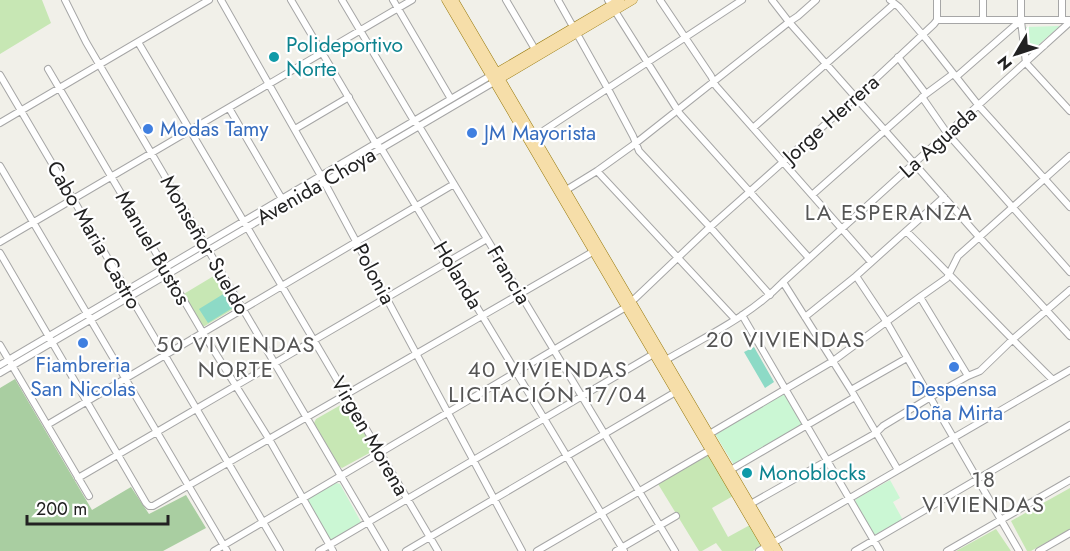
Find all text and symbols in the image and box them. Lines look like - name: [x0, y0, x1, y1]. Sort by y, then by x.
- north arrow: [986, 24, 1046, 84]
- place label: Polideportivo Norte: [286, 30, 403, 84]
- marker: Polideportivo Norte: [267, 50, 281, 64]
- text: N: [992, 51, 1018, 75]
- street label: Jorge Herrera: [774, 68, 886, 172]
- street label: La Aguada: [893, 99, 983, 185]
- place label: Modas Tamy: [160, 114, 269, 144]
- place label: JM Mayorista: [481, 118, 596, 148]
- marker: Modas Tamy: [141, 122, 155, 136]
- marker: JM Mayorista: [465, 126, 479, 140]
- street label: Avenida Choya: [251, 140, 381, 232]
- street label: Cabo Maria Castro: [39, 155, 149, 315]
- street label: Monseñor Sueldo: [153, 170, 257, 320]
- street label: Manuel Bustos: [108, 185, 198, 311]
- district label: LA ESPERANZA: [805, 196, 973, 228]
- street label: Holanda: [426, 235, 490, 315]
- street label: Polonia: [345, 238, 403, 310]
- street label: Francia: [480, 240, 538, 310]
- district label: 20 VIVIENDAS: [706, 323, 866, 355]
- district label: 50 VIVIENDAS NORTE: [156, 328, 316, 385]
- marker: Fiambreria San Nicolas: [76, 336, 90, 350]
- place label: Fiambreria San Nicolas: [30, 350, 136, 404]
- district label: 40 VIVIENDAS LICITACIÓN 17/04: [448, 353, 648, 410]
- marker: Despensa Doña Mirta: [947, 360, 961, 374]
- street label: Virgen Morena: [324, 371, 416, 501]
- place label: Despensa Doña Mirta: [905, 374, 1003, 428]
- place label: Monoblocks: [759, 458, 866, 488]
- district label: 18 VIVIENDAS: [922, 463, 1046, 520]
- marker: Monoblocks: [740, 466, 754, 480]
- scale bar: [27, 488, 168, 526]
- text: 200 m: [36, 496, 87, 522]

